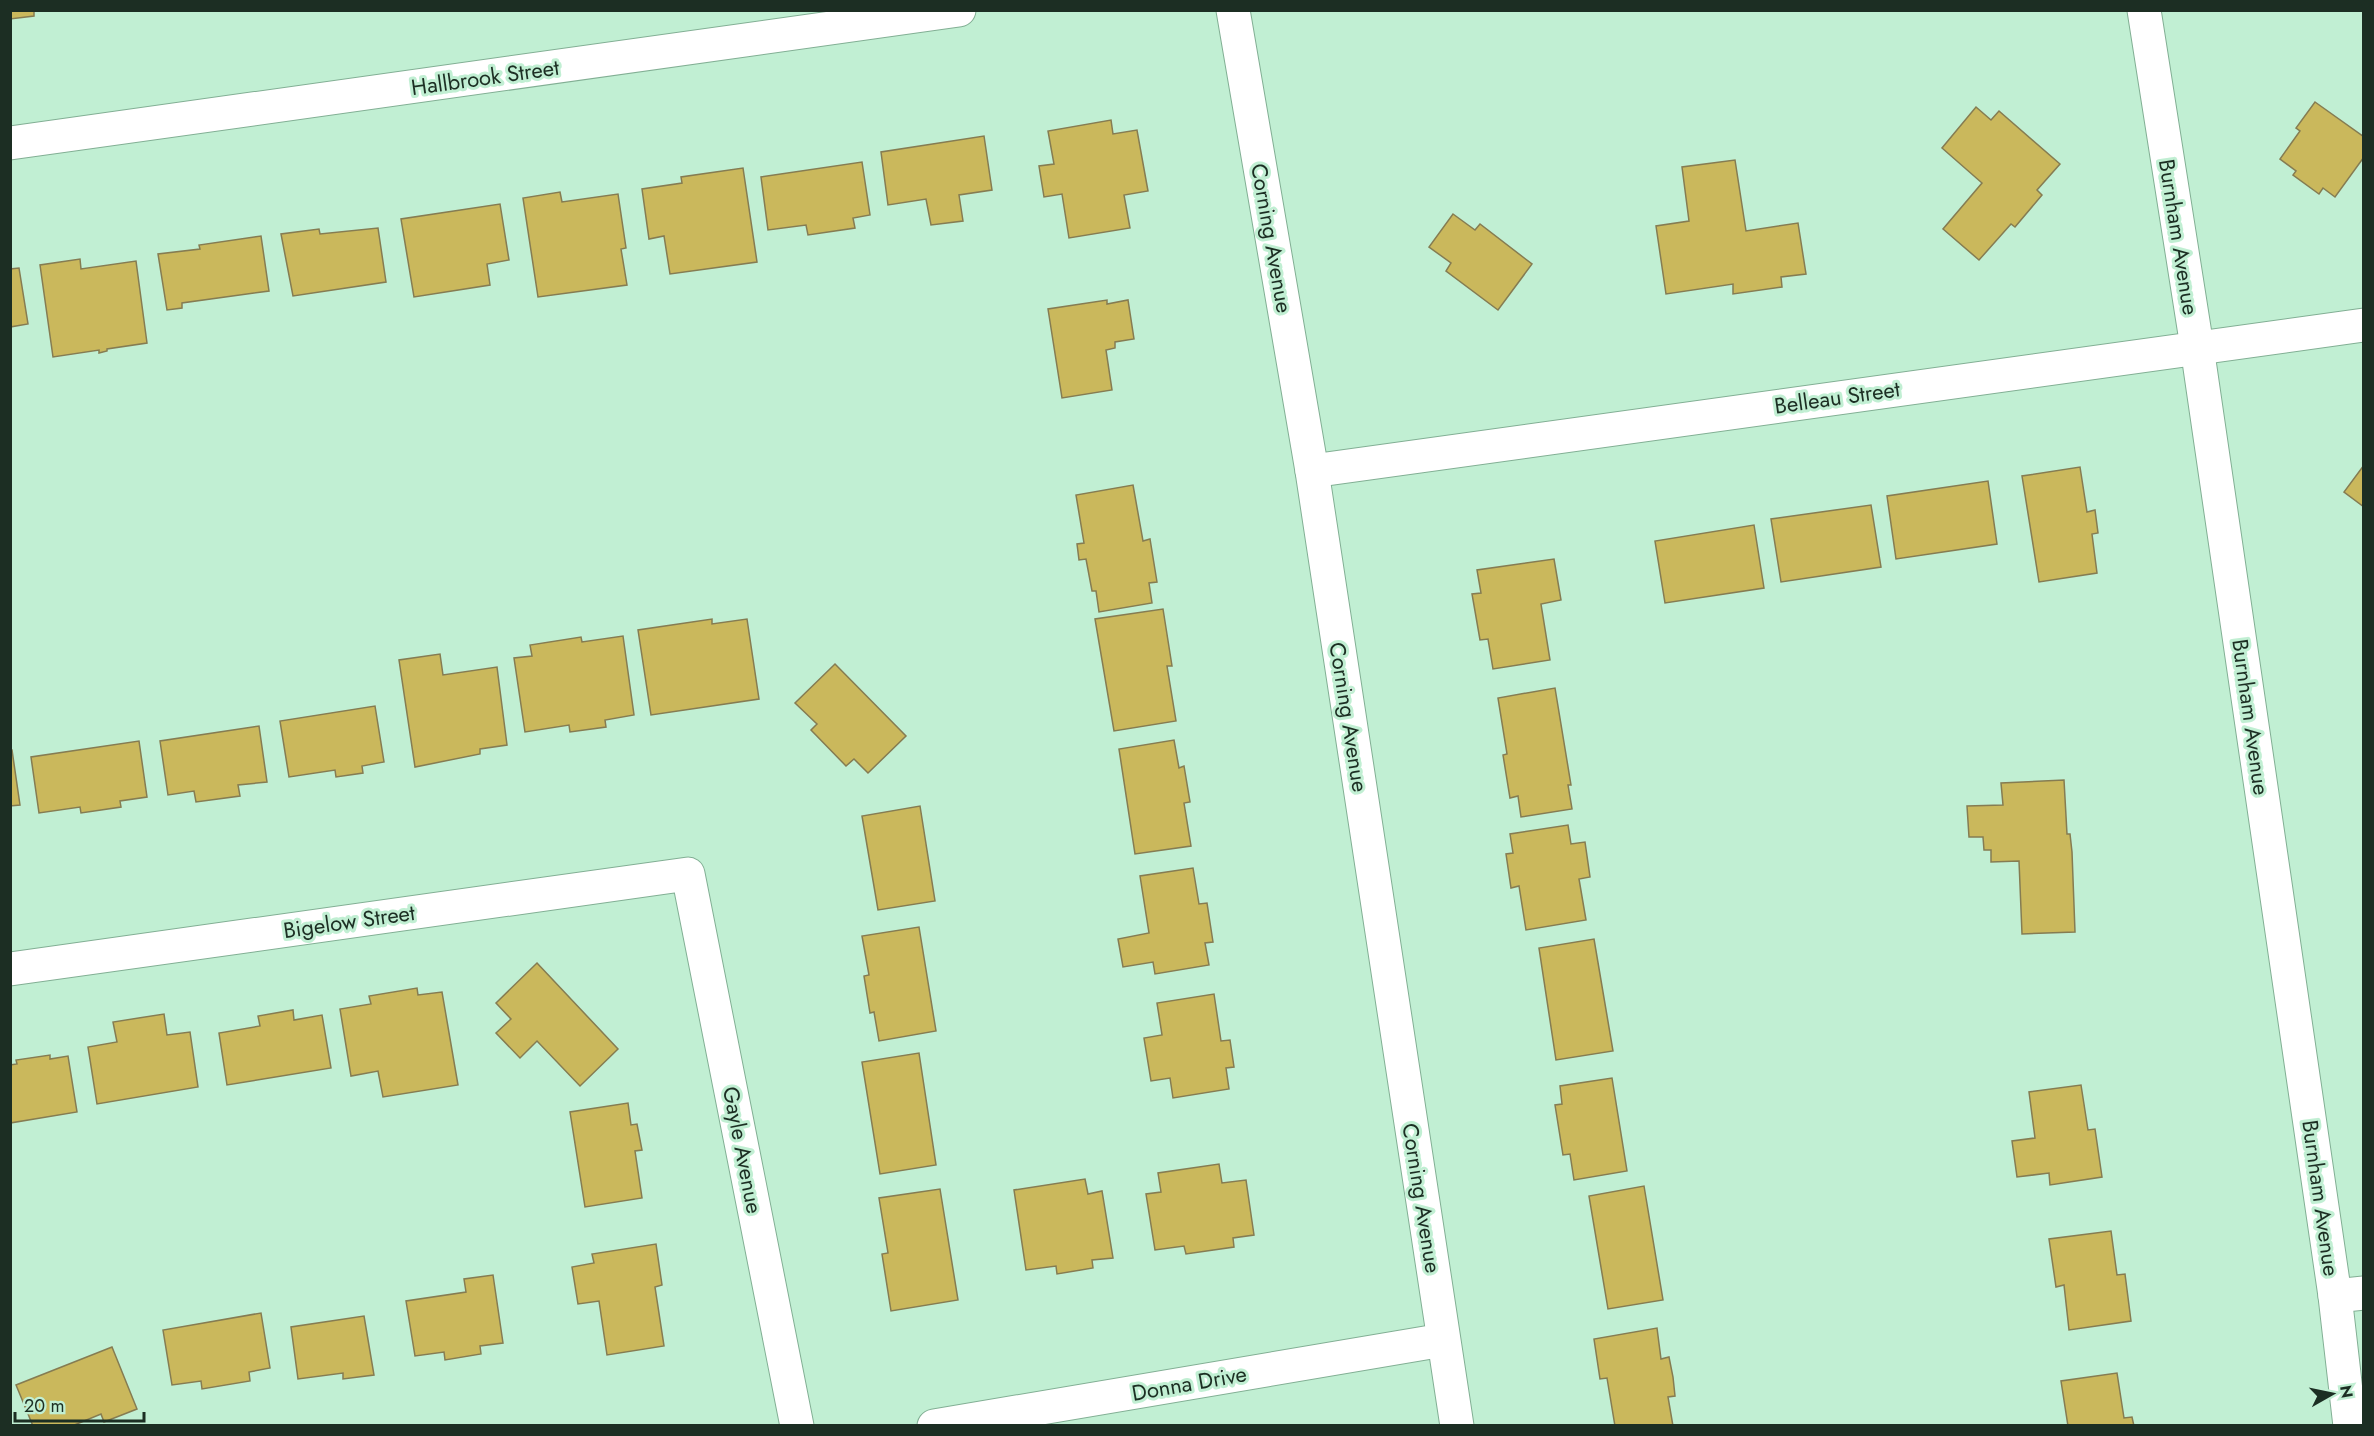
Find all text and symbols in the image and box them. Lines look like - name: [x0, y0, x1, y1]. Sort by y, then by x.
- street label: Hallbrook Street: [409, 51, 562, 103]
- street label: Burnham Avenue: [2151, 157, 2207, 317]
- street label: Corning Avenue: [1243, 161, 1301, 315]
- street label: Belleau Street: [1772, 372, 1902, 422]
- street label: Burnham Avenue: [2224, 637, 2278, 797]
- street label: Corning Avenue: [1321, 640, 1377, 794]
- street label: Bigelow Street: [281, 896, 418, 946]
- street label: Gayle Avenue: [715, 1084, 771, 1216]
- street label: Burnham Avenue: [2294, 1118, 2348, 1278]
- street label: Corning Avenue: [1394, 1121, 1450, 1275]
- street label: Donna Drive: [1129, 1357, 1249, 1409]
- north arrow: [2302, 1364, 2362, 1424]
- text: N: [2334, 1384, 2359, 1400]
- scale bar: [15, 1385, 144, 1423]
- text: 20 m: [24, 1393, 64, 1419]

